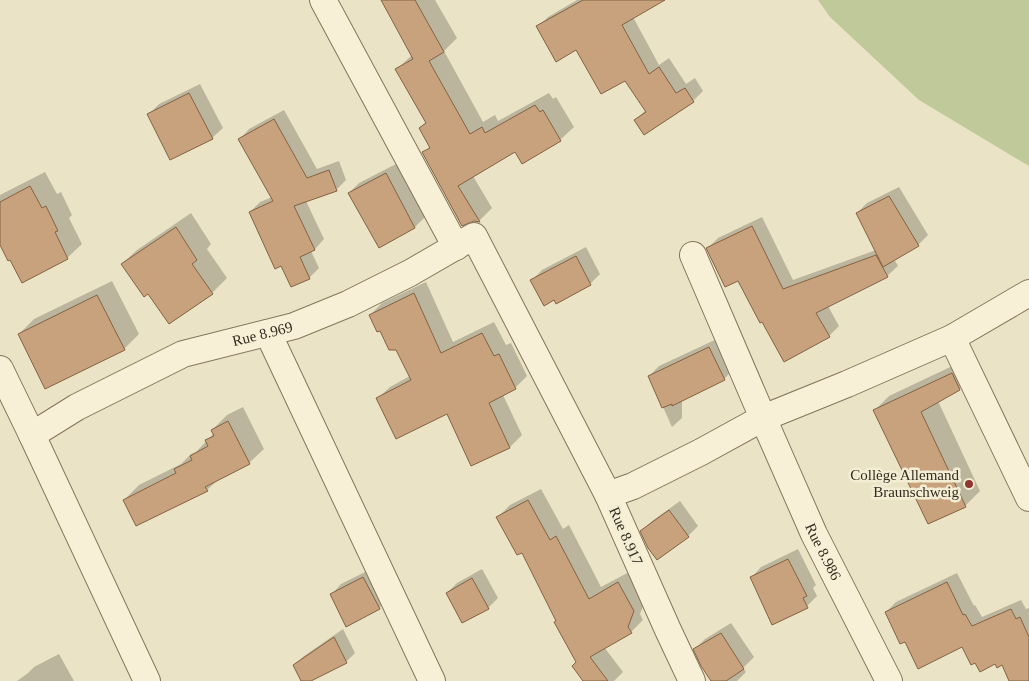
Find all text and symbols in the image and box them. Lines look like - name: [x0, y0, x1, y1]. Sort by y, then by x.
- street label: Rue 8.969: [231, 319, 294, 349]
- place label: Collège Allemand Braunschweig: [850, 467, 959, 500]
- marker: Collège Allemand Braunschweig: [963, 478, 975, 490]
- street label: Rue 8.917: [606, 505, 646, 568]
- street label: Rue 8.986: [802, 521, 844, 583]

